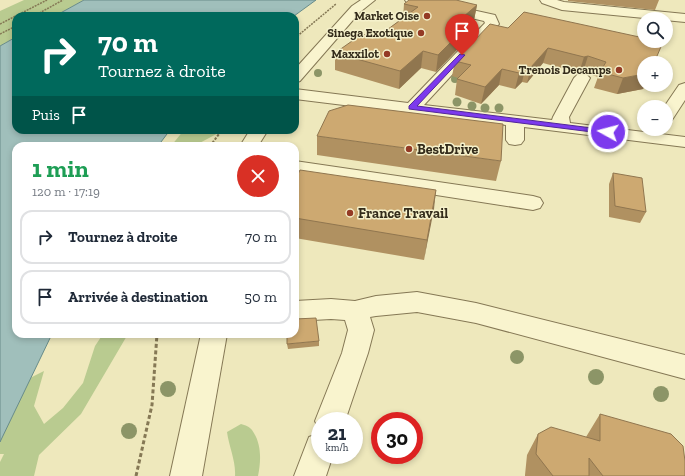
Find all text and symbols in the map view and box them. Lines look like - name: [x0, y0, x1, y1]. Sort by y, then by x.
- place label: Market Oise: [354, 9, 419, 23]
- marker: Market Oise: [422, 11, 432, 21]
- map controls: [637, 12, 673, 136]
- button: search: [637, 12, 673, 48]
- pin: [445, 14, 479, 55]
- icon: arrive: [451, 20, 473, 42]
- text: 70 m: [98, 26, 158, 59]
- place label: Sinega Exotique: [327, 26, 413, 40]
- icon: right: [32, 28, 84, 80]
- marker: Sinega Exotique: [416, 28, 426, 38]
- place label: Maxxilot: [331, 47, 379, 61]
- marker: Maxxilot: [382, 49, 392, 59]
- button: +: [637, 56, 673, 92]
- text: Tournez à droite: [98, 60, 226, 82]
- place label: Trenois Decamps: [519, 63, 611, 77]
- marker: Trenois Decamps: [614, 65, 624, 75]
- button: −: [637, 100, 673, 136]
- icon: arrive: [68, 104, 90, 126]
- text: Puis: [32, 106, 60, 124]
- position arrow: [587, 111, 629, 153]
- place label: BestDrive: [417, 141, 479, 158]
- marker: BestDrive: [404, 144, 414, 154]
- text: 1 min: [32, 154, 89, 183]
- button: close: [237, 155, 279, 197]
- text: 120 m · 17:19: [32, 184, 100, 199]
- place label: France Travail: [358, 205, 448, 222]
- marker: France Travail: [345, 208, 355, 218]
- icon: right: [34, 226, 56, 248]
- text: Tournez à droite: [68, 228, 178, 246]
- text: 70 m: [245, 228, 277, 246]
- icon: arrive: [34, 286, 56, 308]
- text: Arrivée à destination: [68, 288, 208, 306]
- text: 50 m: [244, 288, 277, 306]
- speed limit sign: 30: [371, 412, 423, 464]
- text: 21: [328, 421, 346, 445]
- text: km/h: [326, 442, 348, 454]

